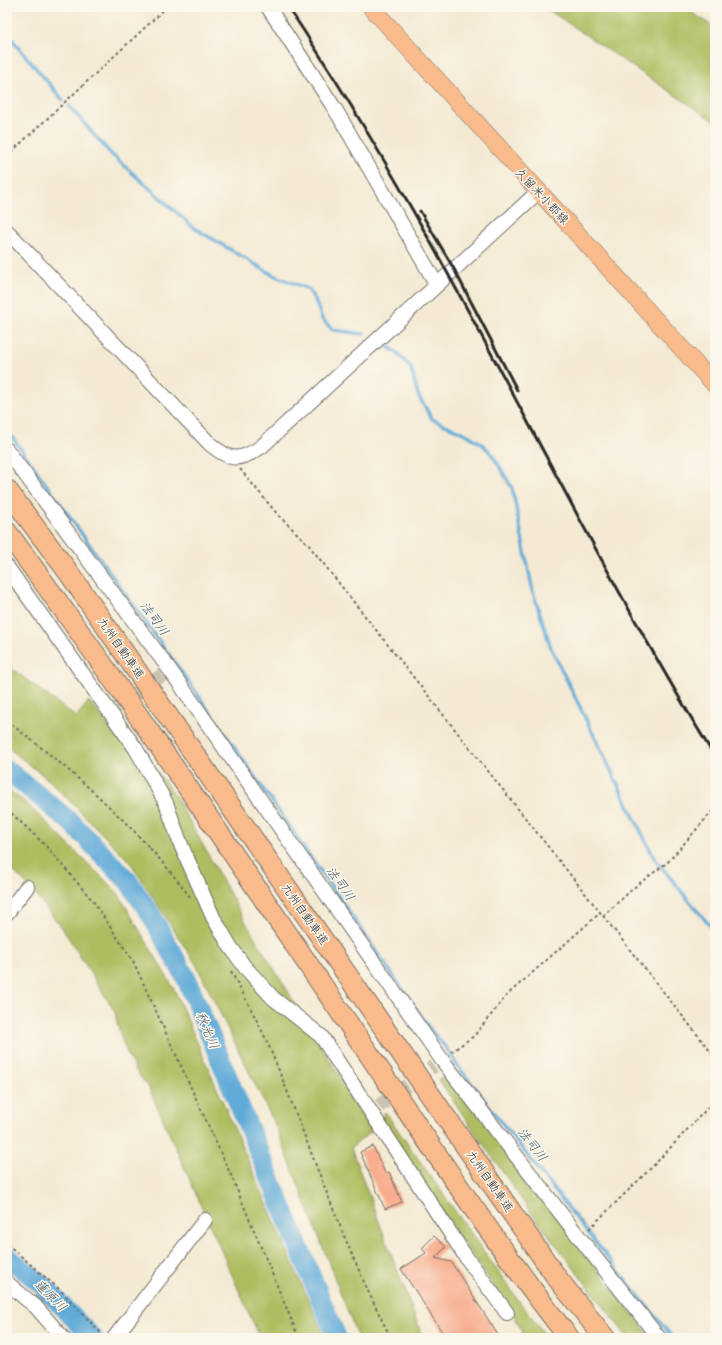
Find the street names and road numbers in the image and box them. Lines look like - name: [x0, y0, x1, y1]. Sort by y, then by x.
- street label: 久留米小郡線: [512, 165, 572, 228]
- street label: 九州自動車道: [94, 614, 147, 682]
- street label: 九州自動車道: [278, 880, 331, 948]
- street label: 九州自動車道: [463, 1147, 516, 1215]

